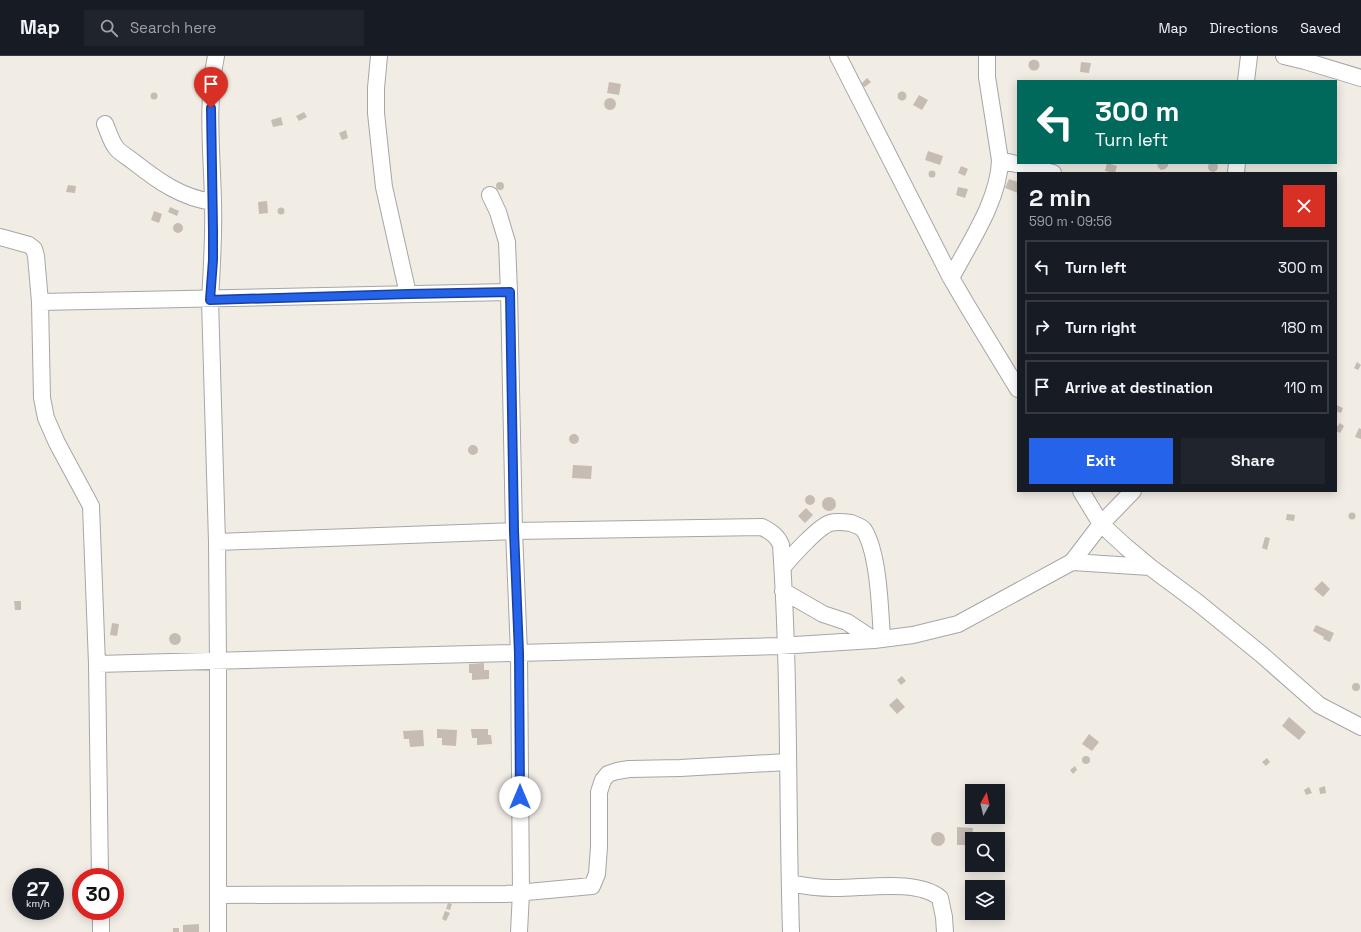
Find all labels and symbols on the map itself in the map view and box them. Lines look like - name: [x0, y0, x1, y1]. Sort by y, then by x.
- pin: [194, 67, 228, 108]
- position arrow: [499, 776, 541, 818]
- north arrow: [965, 784, 1005, 824]
- speed limit sign: 30: [72, 868, 124, 920]

